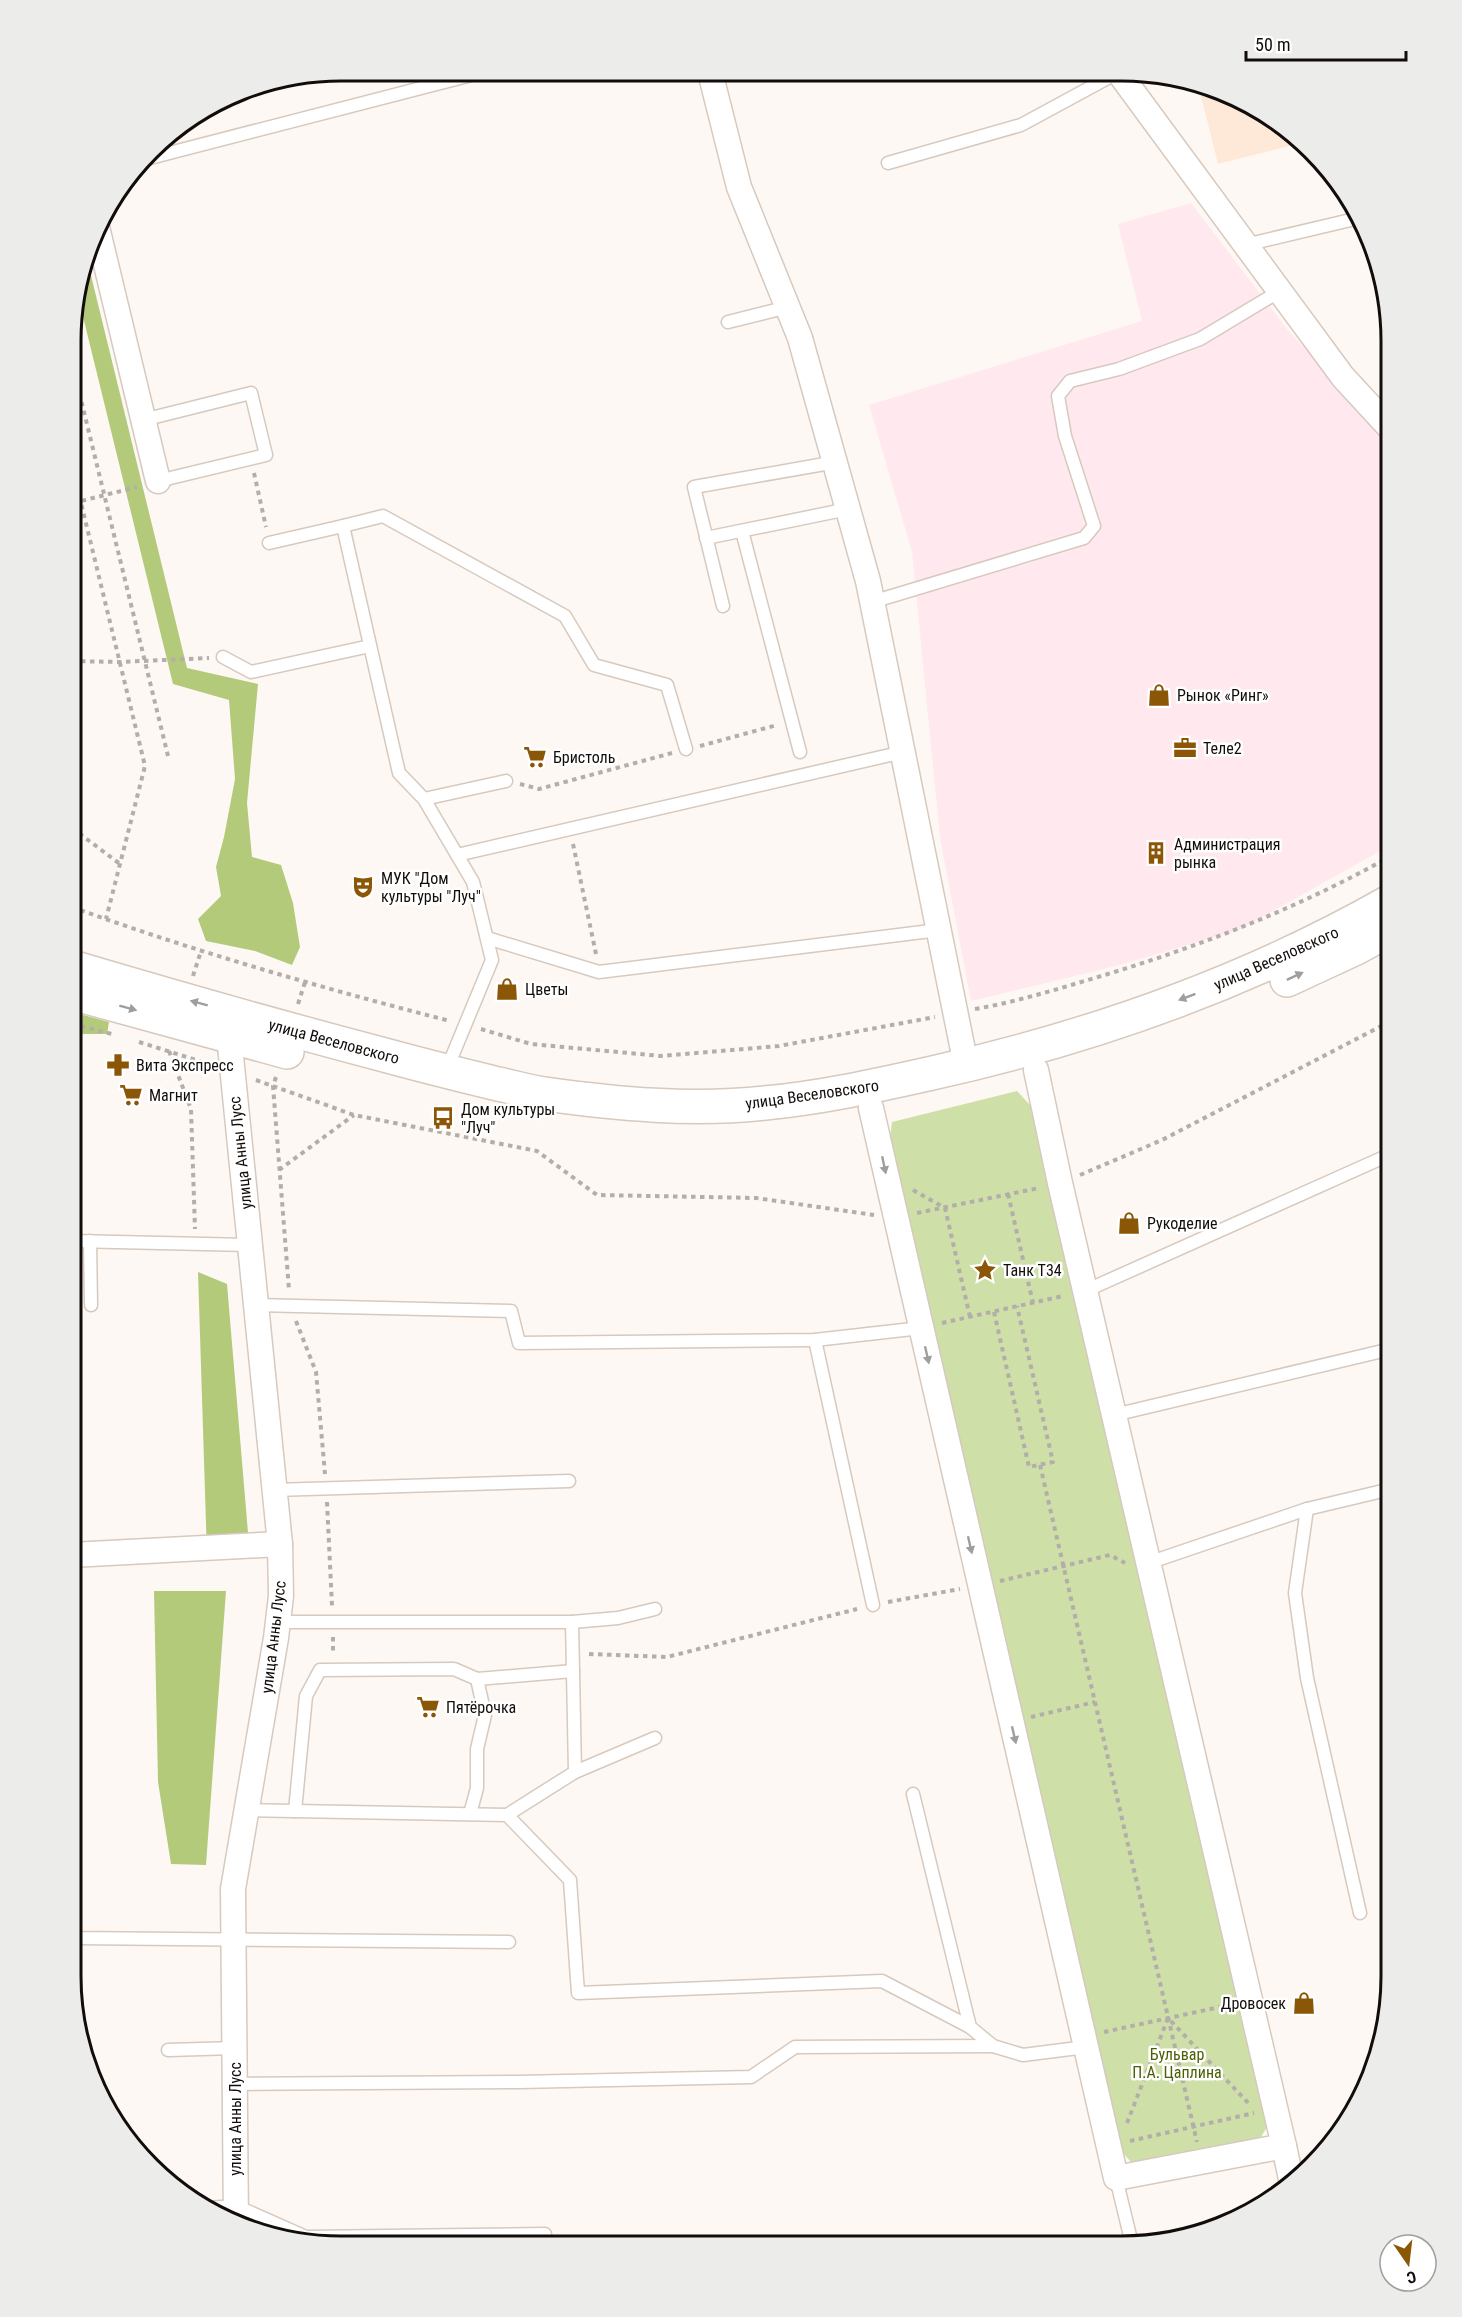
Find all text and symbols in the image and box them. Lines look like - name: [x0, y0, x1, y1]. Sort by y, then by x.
- scale bar: [1246, 24, 1406, 62]
- text: 50 m: [1255, 34, 1290, 55]
- shop icon: Рынок «Ринг»: [1146, 682, 1172, 708]
- place label: Рынок «Ринг»: [1177, 686, 1269, 705]
- office icon: Теле2: [1172, 735, 1198, 761]
- place label: Теле2: [1203, 739, 1242, 758]
- supermarket icon: Бристоль: [522, 744, 548, 770]
- place label: Бристоль: [553, 748, 615, 767]
- place label: Администрация рынка: [1174, 835, 1281, 872]
- building icon: Администрация рынка: [1143, 840, 1169, 866]
- place label: МУК "Дом культуры "Луч": [381, 869, 481, 906]
- theatre icon: МУК "Дом культуры "Луч": [350, 874, 376, 900]
- street label: улица Веселовского: [1211, 922, 1342, 994]
- one-way arrow: [1286, 971, 1304, 980]
- shop icon: Цветы: [494, 976, 520, 1002]
- place label: Цветы: [525, 980, 568, 999]
- one-way arrow: [1177, 993, 1195, 1003]
- one-way arrow: [190, 998, 208, 1007]
- one-way arrow: [119, 1004, 137, 1013]
- street label: улица Веселовского: [266, 1015, 401, 1068]
- pharmacy icon: Вита Экспресс: [105, 1052, 131, 1078]
- place label: Вита Экспресс: [136, 1056, 234, 1075]
- street label: улица Веселовского: [744, 1076, 880, 1113]
- supermarket icon: Магнит: [118, 1082, 144, 1108]
- place label: Магнит: [149, 1086, 198, 1105]
- street label: улица Анны Лусс: [225, 1095, 256, 1210]
- place label: Дом культуры "Луч": [461, 1100, 555, 1137]
- bus stop icon: Дом культуры "Луч": [430, 1105, 456, 1131]
- one-way arrow: [879, 1156, 889, 1174]
- shop icon: Рукоделие: [1116, 1210, 1142, 1236]
- place label: Рукоделие: [1147, 1214, 1218, 1233]
- place icon: Танк T34: [972, 1257, 998, 1283]
- place label: Танк T34: [1003, 1261, 1062, 1280]
- one-way arrow: [922, 1346, 932, 1364]
- one-way arrow: [966, 1536, 976, 1554]
- street label: улица Анны Лусс: [257, 1580, 290, 1695]
- supermarket icon: Пятёрочка: [415, 1694, 441, 1720]
- place label: Пятёрочка: [446, 1698, 516, 1717]
- one-way arrow: [1010, 1726, 1020, 1744]
- shop icon: Дровосек: [1291, 1990, 1317, 2016]
- place label: Дровосек: [1221, 1994, 1286, 2013]
- park label: Бульвар П.А. Цаплина: [1132, 2045, 1222, 2082]
- street label: улица Анны Лусс: [226, 2062, 245, 2176]
- north arrow: [1378, 2233, 1438, 2293]
- text: С: [1405, 2267, 1418, 2287]

